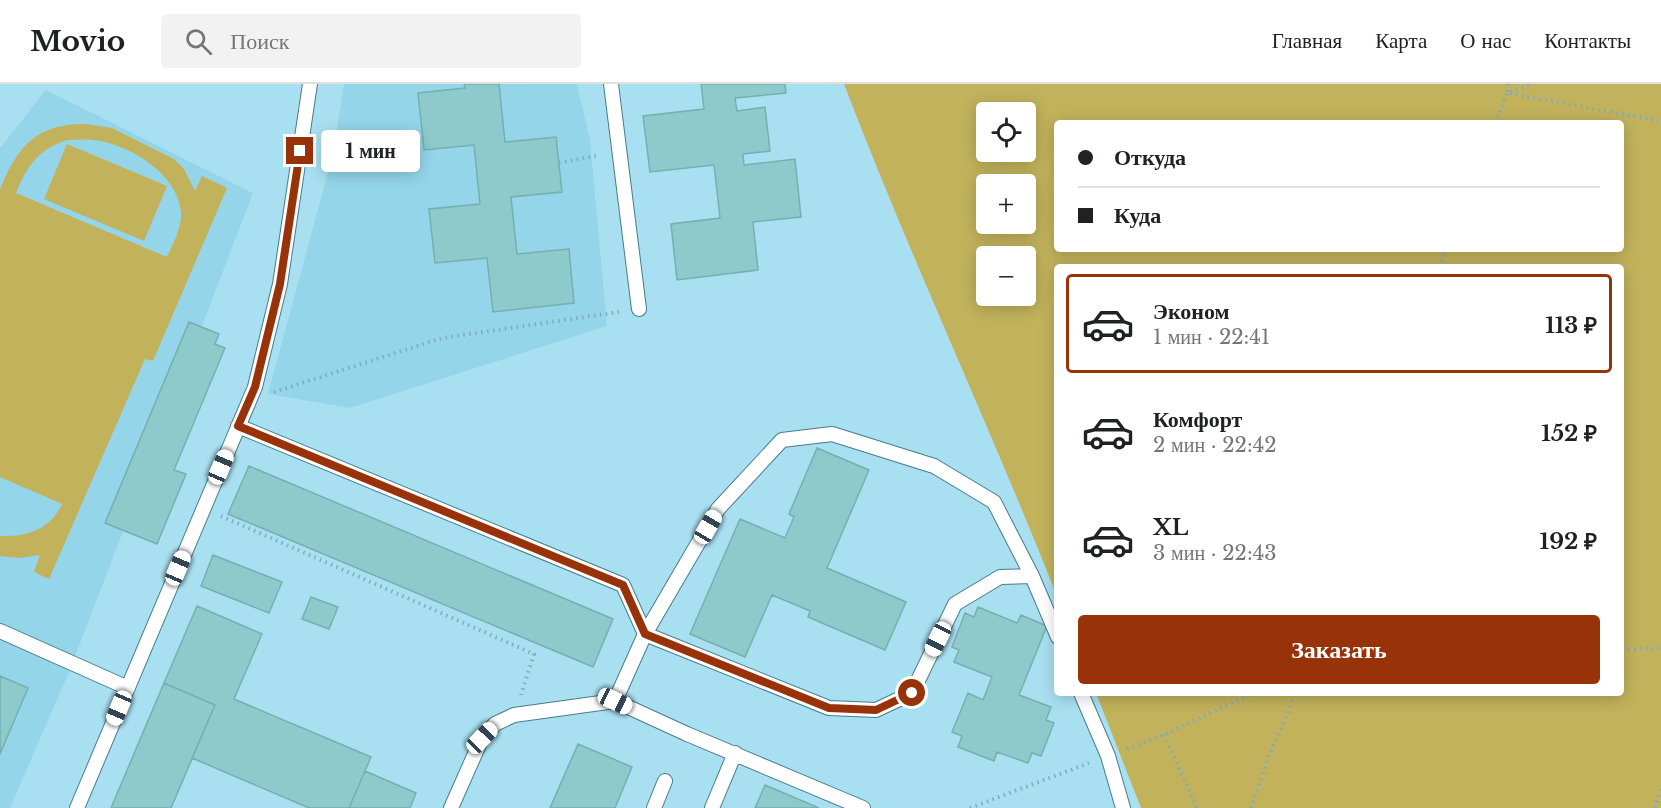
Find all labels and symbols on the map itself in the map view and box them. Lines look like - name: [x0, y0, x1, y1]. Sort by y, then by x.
- callout: 1 мин: [321, 130, 420, 172]
- route end: [286, 137, 313, 164]
- car: [206, 447, 236, 487]
- car: [691, 507, 725, 547]
- car: [163, 548, 193, 588]
- car: [922, 619, 954, 659]
- route start: [898, 679, 925, 706]
- car: [595, 685, 635, 717]
- car: [104, 688, 134, 728]
- car: [463, 719, 501, 757]

